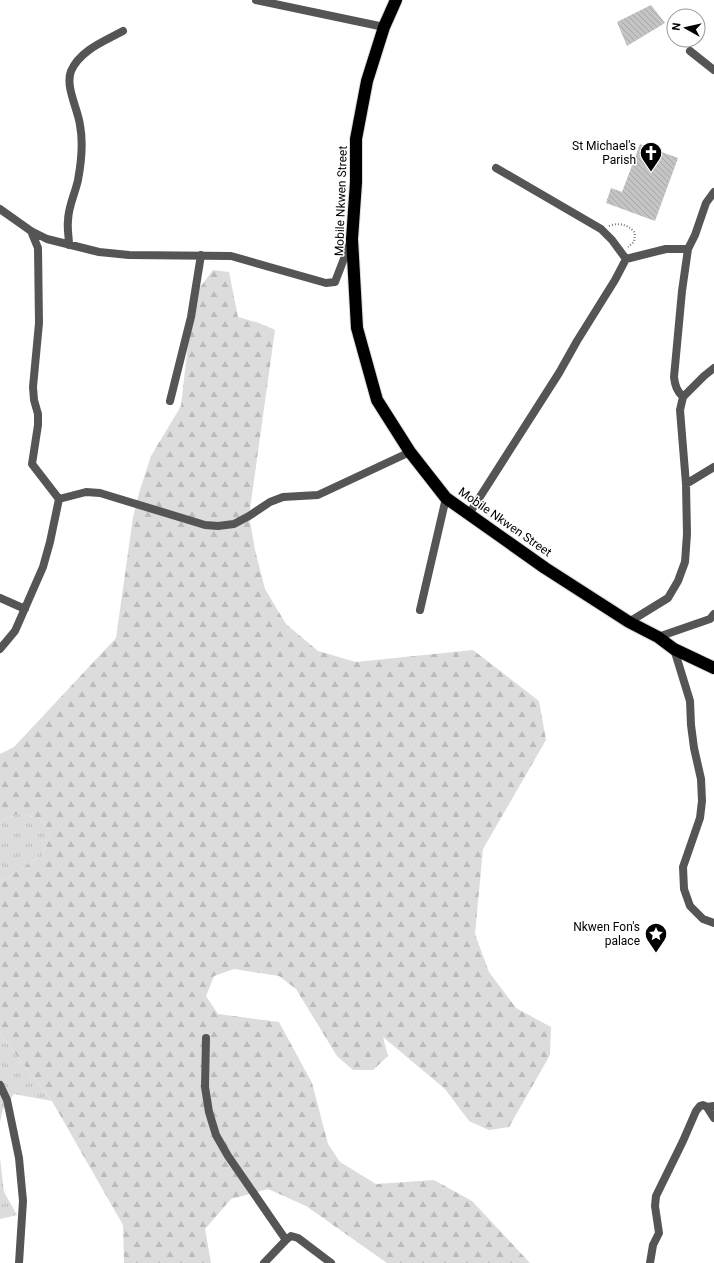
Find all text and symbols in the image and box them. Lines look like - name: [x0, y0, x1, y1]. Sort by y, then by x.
- north arrow: [666, 8, 706, 48]
- text: N: [670, 22, 684, 31]
- place label: St Michael's Parish: [572, 139, 636, 167]
- church icon: St Michael's Parish: [638, 140, 664, 173]
- street label: Mobile Nkwen Street: [332, 145, 350, 256]
- street label: Mobile Nkwen Street: [456, 485, 554, 559]
- place label: Nkwen Fon's palace: [573, 920, 640, 948]
- place icon: Nkwen Fon's palace: [643, 921, 669, 954]

